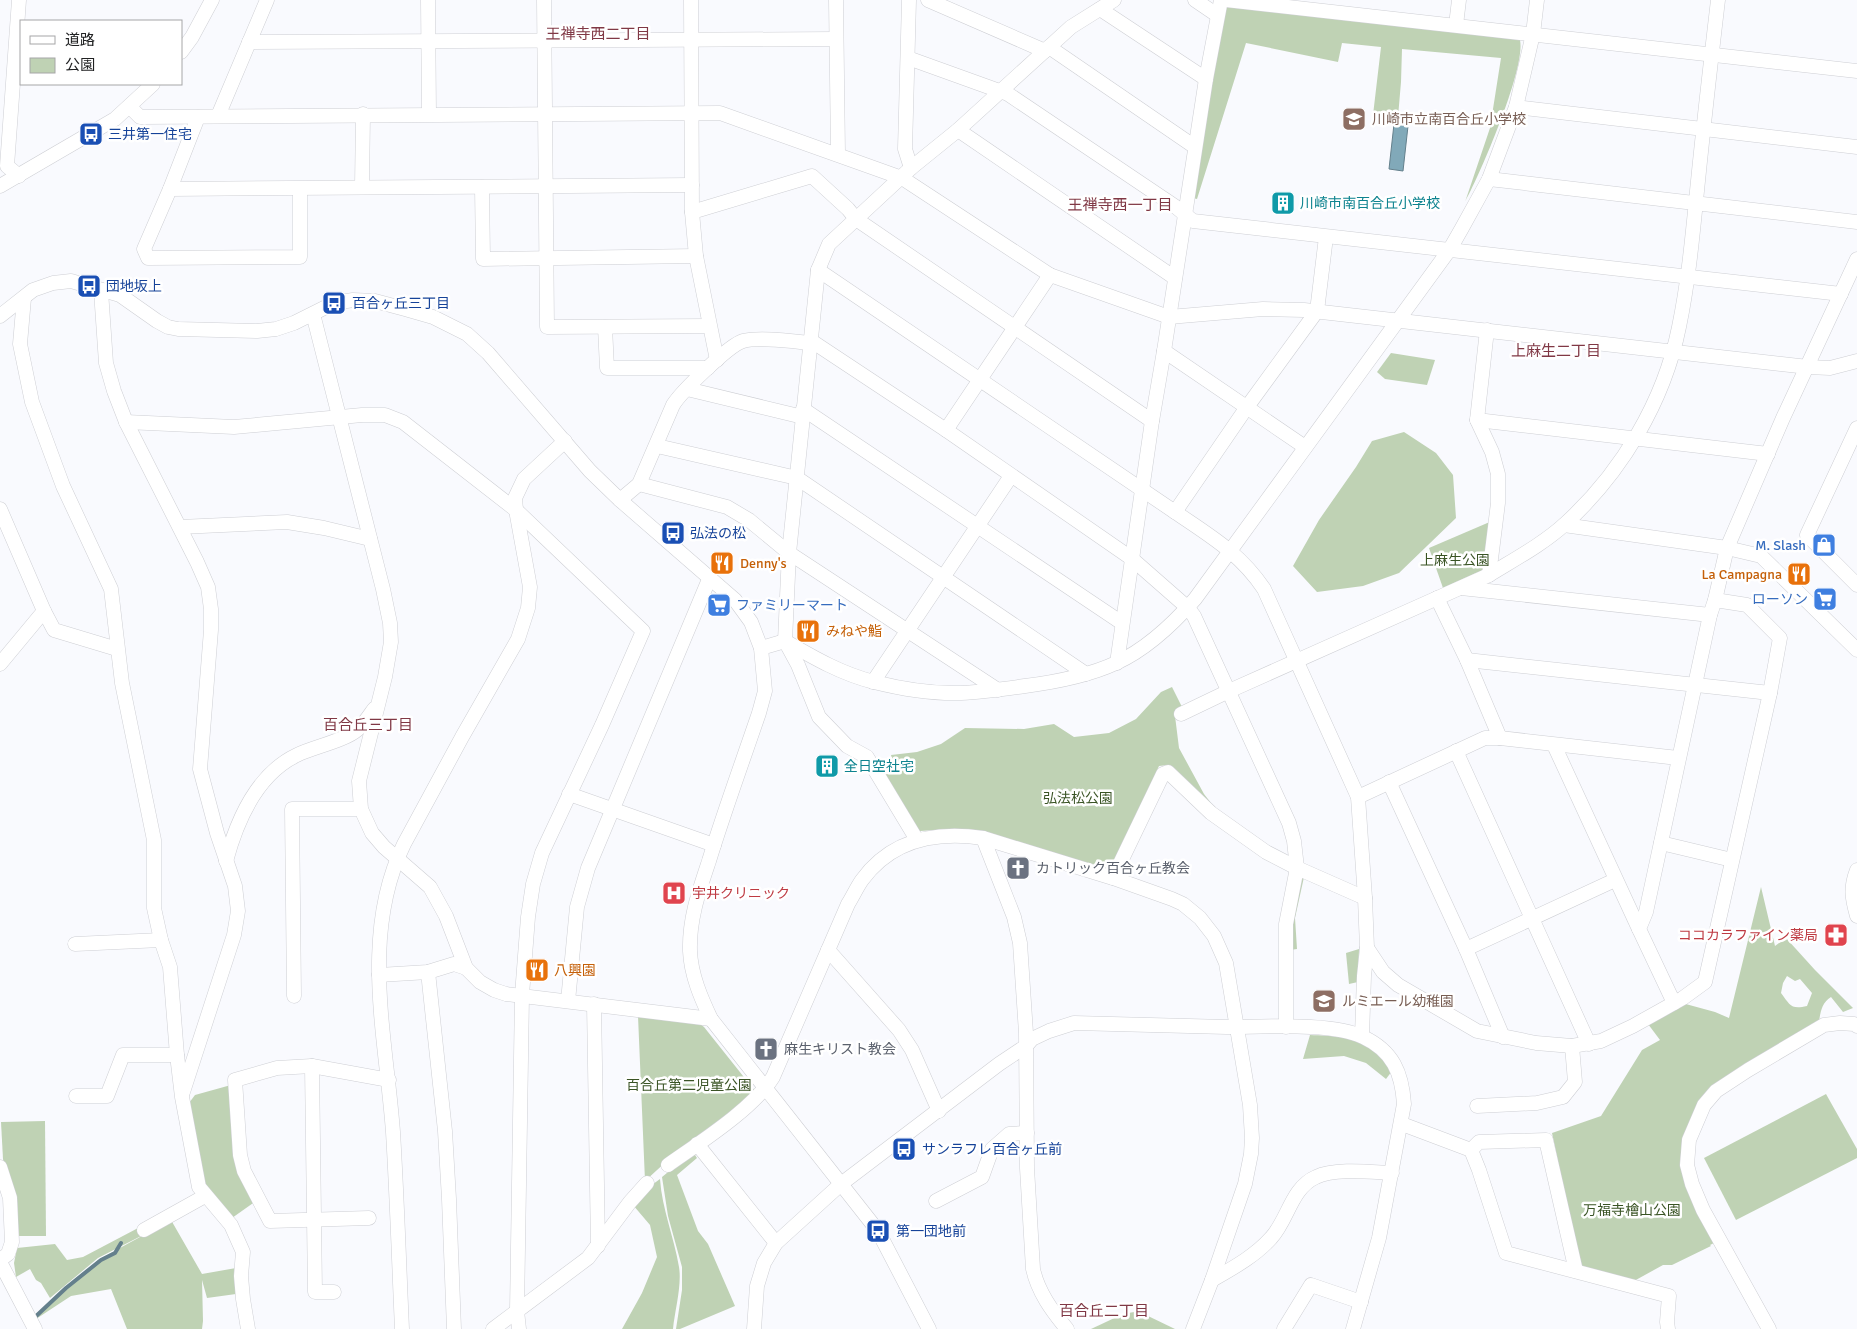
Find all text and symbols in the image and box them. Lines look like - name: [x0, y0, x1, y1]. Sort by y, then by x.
- legend: [20, 20, 182, 85]
- district label: 王禅寺西二丁目: [545, 25, 651, 43]
- text: 道路: [65, 31, 95, 49]
- text: 公園: [65, 56, 95, 74]
- school or university icon: 川崎市立南百合丘小学校: [1341, 106, 1367, 132]
- place label: 川崎市立南百合丘小学校: [1372, 111, 1526, 128]
- bus stop icon: 三井第一住宅: [78, 121, 104, 147]
- place label: 三井第一住宅: [108, 126, 192, 143]
- building icon: 川崎市南百合丘小学校: [1270, 190, 1296, 216]
- place label: 川崎市南百合丘小学校: [1300, 195, 1440, 212]
- district label: 王禅寺西一丁目: [1067, 196, 1173, 214]
- bus stop icon: 団地坂上: [76, 273, 102, 299]
- place label: 団地坂上: [106, 278, 162, 295]
- bus stop icon: 百合ヶ丘三丁目: [321, 290, 347, 316]
- place label: 百合ヶ丘三丁目: [352, 295, 450, 312]
- district label: 上麻生二丁目: [1511, 342, 1601, 360]
- bus stop icon: 弘法の松: [660, 520, 686, 546]
- place label: 弘法の松: [690, 525, 746, 542]
- shop icon: M. Slash: [1811, 532, 1837, 558]
- place label: M. Slash: [1755, 537, 1806, 554]
- restaurant icon: Denny's: [709, 550, 735, 576]
- park label: 上麻生公園: [1420, 552, 1490, 569]
- place label: Denny's: [740, 555, 787, 572]
- restaurant icon: La Campagna: [1786, 561, 1812, 587]
- place label: La Campagna: [1701, 566, 1782, 583]
- supermarket icon: ローソン: [1812, 586, 1838, 612]
- place label: ローソン: [1752, 591, 1808, 608]
- supermarket icon: ファミリーマート: [706, 592, 732, 618]
- place label: ファミリーマート: [736, 597, 848, 614]
- restaurant icon: みねや鮨: [795, 618, 821, 644]
- place label: みねや鮨: [826, 623, 882, 640]
- district label: 百合丘三丁目: [323, 716, 413, 734]
- building icon: 全日空社宅: [814, 753, 840, 779]
- place label: 全日空社宅: [844, 758, 914, 775]
- park label: 弘法松公園: [1043, 790, 1113, 807]
- church icon: カトリック百合ヶ丘教会: [1005, 855, 1031, 881]
- place label: カトリック百合ヶ丘教会: [1036, 860, 1190, 877]
- hospital icon: 宇井クリニック: [661, 880, 687, 906]
- place label: 宇井クリニック: [692, 885, 790, 902]
- pharmacy icon: ココカラファイン薬局: [1823, 922, 1849, 948]
- place label: ココカラファイン薬局: [1678, 927, 1818, 944]
- restaurant icon: 八興園: [524, 957, 550, 983]
- place label: 八興園: [554, 962, 596, 979]
- school or university icon: ルミエール幼稚園: [1311, 988, 1337, 1014]
- place label: ルミエール幼稚園: [1342, 993, 1454, 1010]
- church icon: 麻生キリスト教会: [753, 1036, 779, 1062]
- place label: 麻生キリスト教会: [784, 1041, 896, 1058]
- park label: 百合丘第二児童公園: [626, 1077, 752, 1094]
- bus stop icon: サンラフレ百合ヶ丘前: [891, 1136, 917, 1162]
- place label: サンラフレ百合ヶ丘前: [922, 1141, 1062, 1158]
- park label: 万福寺檜山公園: [1583, 1202, 1681, 1219]
- bus stop icon: 第一団地前: [865, 1218, 891, 1244]
- place label: 第一団地前: [896, 1223, 966, 1240]
- district label: 百合丘二丁目: [1059, 1302, 1149, 1320]

